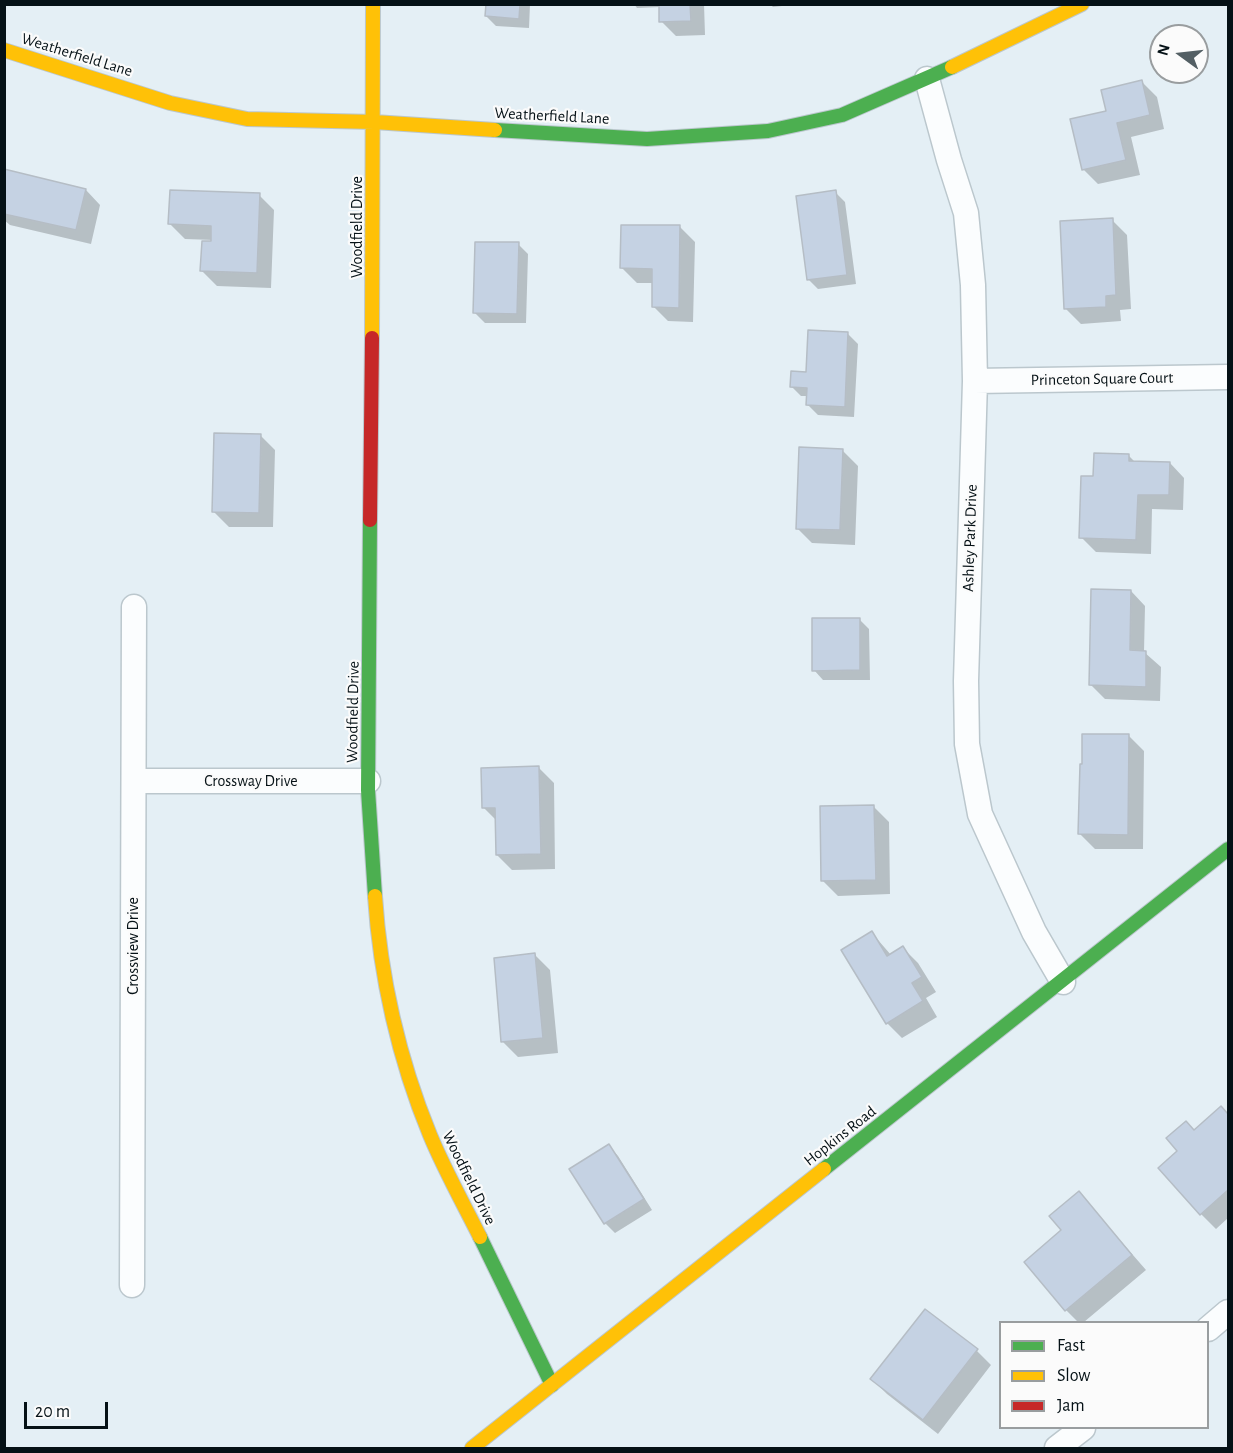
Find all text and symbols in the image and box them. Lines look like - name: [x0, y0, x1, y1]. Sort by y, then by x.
- north arrow: [1149, 24, 1209, 84]
- street label: Weatherfield Lane: [19, 29, 135, 81]
- text: N: [1154, 42, 1173, 57]
- street label: Weatherfield Lane: [494, 103, 610, 129]
- street label: Woodfield Drive: [347, 176, 367, 278]
- street label: Princeton Square Court: [1031, 368, 1173, 390]
- street label: Ashley Park Drive: [959, 484, 981, 592]
- street label: Woodfield Drive: [343, 661, 363, 763]
- street label: Crossway Drive: [204, 771, 298, 791]
- street label: Crossview Drive: [123, 897, 143, 995]
- street label: Hopkins Road: [800, 1102, 880, 1170]
- street label: Woodfield Drive: [438, 1128, 500, 1228]
- legend: [999, 1321, 1209, 1429]
- text: Fast: [1057, 1337, 1085, 1355]
- text: Slow: [1057, 1367, 1090, 1385]
- scale bar: [27, 1390, 111, 1428]
- text: Jam: [1057, 1397, 1085, 1415]
- text: 20 m: [35, 1403, 70, 1421]

